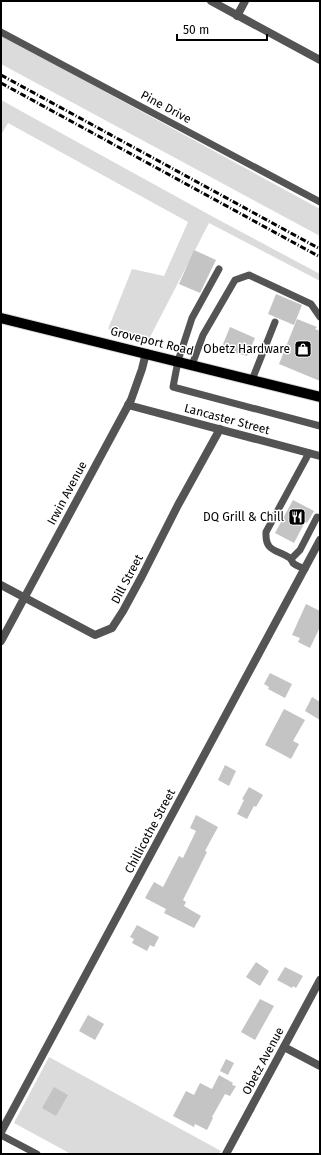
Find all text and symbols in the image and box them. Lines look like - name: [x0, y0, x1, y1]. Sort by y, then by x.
- scale bar: [177, 16, 267, 42]
- text: 50 m: [183, 23, 209, 37]
- street label: Pine Drive: [138, 88, 194, 126]
- street label: Groveport Road: [109, 324, 195, 358]
- shop icon: Obetz Hardware: [293, 339, 313, 359]
- place label: Obetz Hardware: [203, 342, 290, 356]
- street label: Lancaster Street: [183, 401, 272, 437]
- street label: Irwin Avenue: [44, 459, 90, 527]
- restaurant icon: DQ Grill & Chill: [287, 507, 307, 527]
- place label: DQ Grill & Chill: [203, 510, 284, 524]
- street label: Dill Street: [108, 551, 146, 606]
- street label: Chillicothe Street: [122, 786, 178, 876]
- street label: Obetz Avenue: [239, 1025, 287, 1097]

